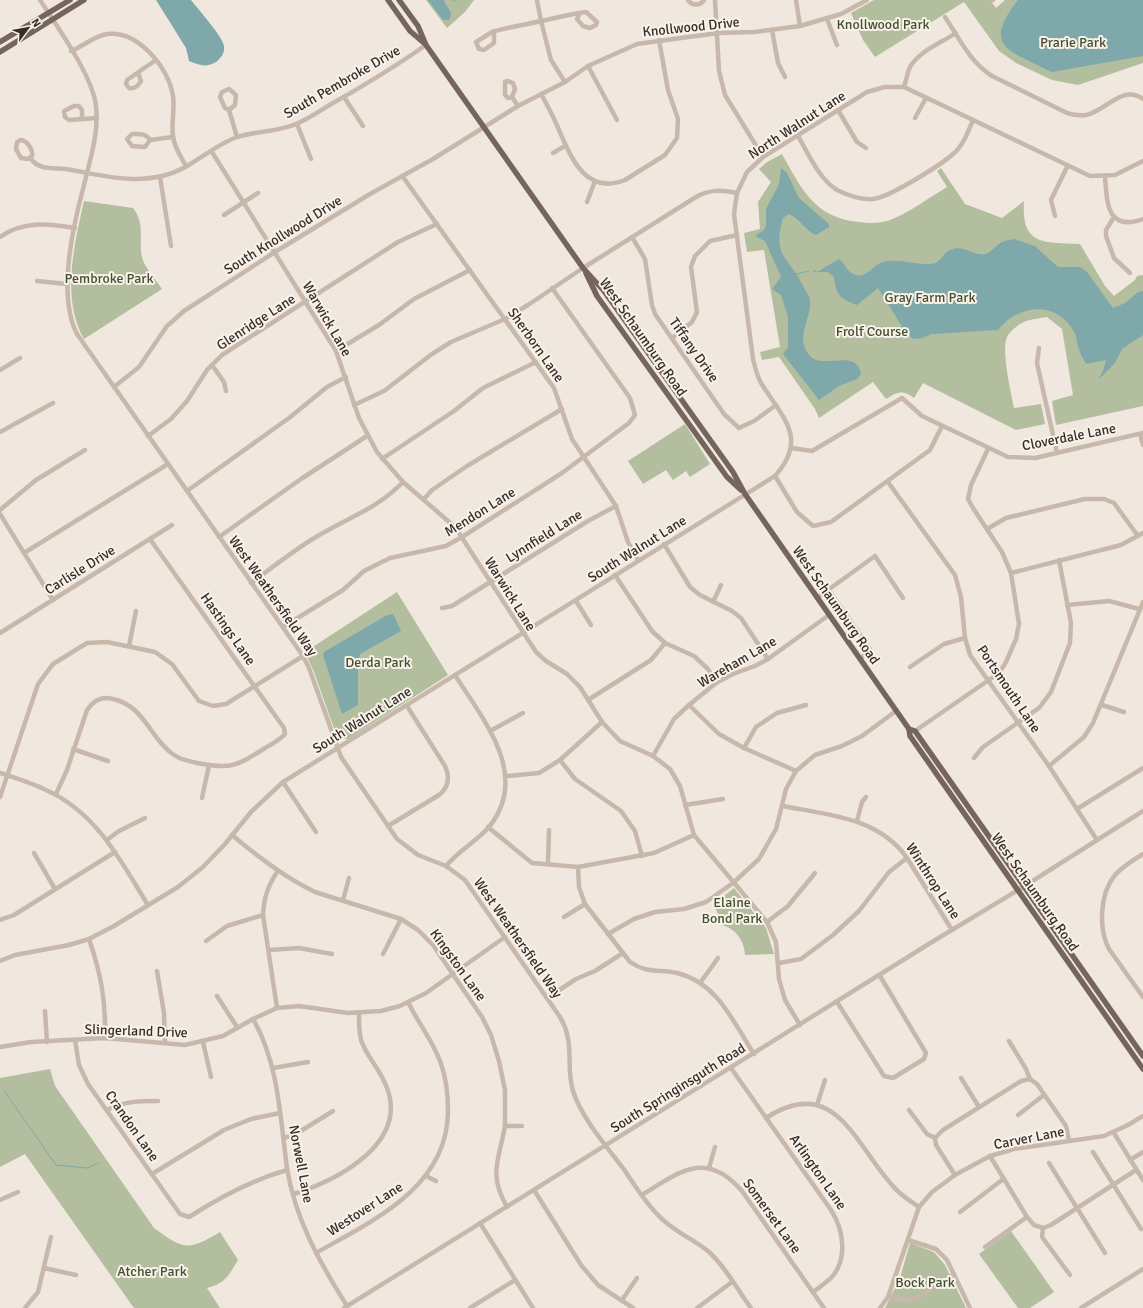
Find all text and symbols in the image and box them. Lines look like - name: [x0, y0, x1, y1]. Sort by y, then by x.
- north arrow: [8, 8, 48, 48]
- street label: Knollwood Drive: [642, 13, 740, 41]
- text: N: [29, 16, 44, 30]
- park label: Knollwood Park: [836, 16, 930, 33]
- park label: Prarie Park: [1040, 34, 1106, 51]
- street label: South Pembroke Drive: [281, 42, 403, 122]
- street label: North Walnut Lane: [745, 87, 849, 163]
- street label: South Knollwood Drive: [221, 192, 345, 278]
- park label: Pembroke Park: [64, 270, 154, 287]
- street label: West Schaumburg Road: [596, 274, 690, 400]
- street label: Warwick Lane: [299, 279, 355, 359]
- park label: Gray Farm Park: [885, 289, 975, 306]
- street label: Glenridge Lane: [213, 290, 299, 354]
- street label: Sherborn Lane: [504, 304, 568, 386]
- street label: Tiffany Drive: [666, 314, 722, 386]
- park label: Frolf Course: [836, 323, 908, 340]
- street label: Cloverdale Lane: [1021, 420, 1117, 454]
- street label: Mendon Lane: [441, 484, 519, 540]
- street label: Lynnfield Lane: [503, 506, 585, 566]
- street label: South Walnut Lane: [585, 512, 689, 586]
- street label: West Weathersfield Way: [225, 533, 321, 660]
- street label: Carlisle Drive: [42, 542, 118, 598]
- street label: West Schaumburg Road: [789, 542, 883, 668]
- street label: Warwick Lane: [481, 554, 539, 634]
- street label: Hastings Lane: [197, 589, 259, 669]
- street label: Wareham Lane: [695, 633, 779, 691]
- street label: Portsmouth Lane: [973, 642, 1045, 736]
- park label: Derda Park: [345, 654, 411, 671]
- street label: South Walnut Lane: [310, 683, 414, 757]
- street label: West Schaumburg Road: [988, 829, 1082, 955]
- street label: Winthrop Lane: [902, 840, 964, 922]
- street label: West Weathersfield Way: [470, 875, 566, 1002]
- park label: Elaine Bond Park: [702, 894, 762, 927]
- street label: Kingston Lane: [426, 926, 490, 1004]
- street label: Slingerland Drive: [84, 1021, 188, 1041]
- street label: South Springinsguth Road: [607, 1039, 749, 1137]
- street label: Crandon Lane: [101, 1087, 163, 1165]
- street label: Norwell Lane: [285, 1123, 317, 1205]
- street label: Carver Lane: [992, 1123, 1066, 1153]
- street label: Arlington Lane: [786, 1131, 850, 1213]
- street label: Somerset Lane: [739, 1175, 805, 1257]
- street label: Westover Lane: [324, 1178, 406, 1240]
- park label: Atcher Park: [117, 1263, 187, 1280]
- park label: Bock Park: [895, 1274, 955, 1291]

